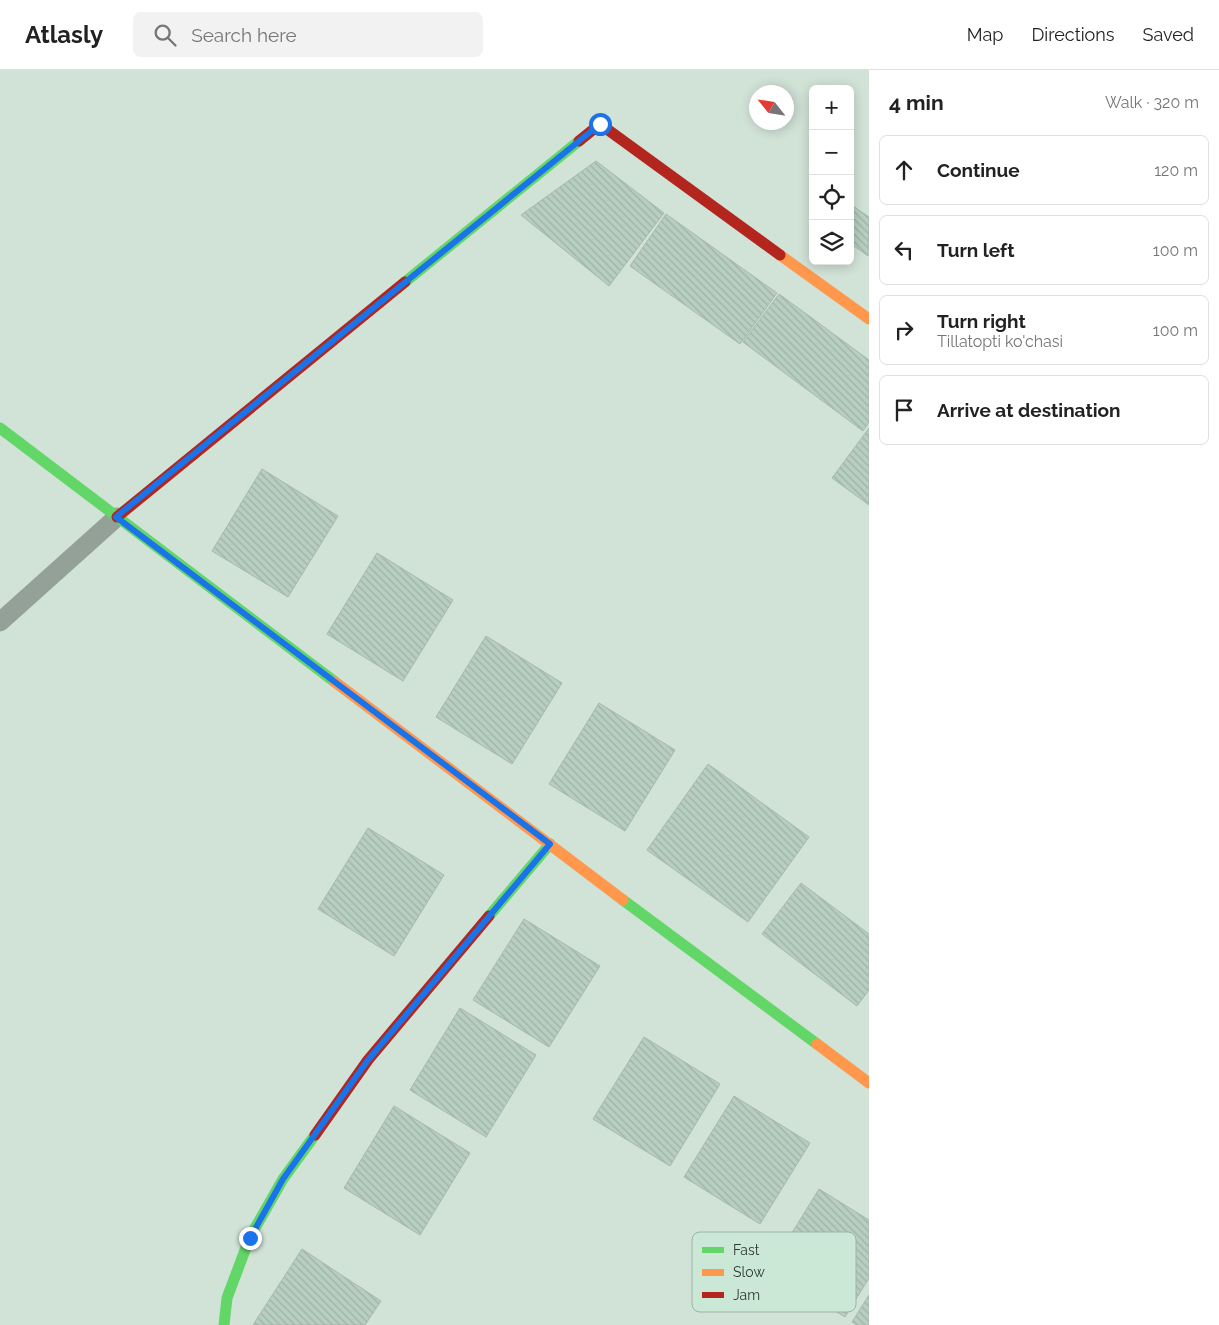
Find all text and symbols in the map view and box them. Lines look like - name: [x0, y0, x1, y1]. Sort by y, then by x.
- search box: [133, 12, 483, 57]
- text: Atlasly: [25, 20, 103, 49]
- icon: search: [151, 21, 179, 49]
- text: Search here: [191, 24, 297, 46]
- text: Map: [967, 24, 1003, 45]
- text: Directions: [1031, 24, 1115, 45]
- text: Saved: [1143, 24, 1194, 45]
- north arrow: [749, 85, 794, 130]
- map controls: [809, 85, 854, 265]
- button: +: [809, 85, 854, 130]
- text: 4 min: [889, 90, 944, 115]
- text: Walk · 320 m: [1105, 93, 1199, 112]
- route start: [589, 113, 612, 136]
- button: −: [809, 130, 854, 175]
- icon: ahead: [890, 156, 918, 184]
- text: Continue: [937, 159, 1020, 181]
- text: 120 m: [1154, 161, 1198, 180]
- button: locate: [809, 175, 854, 220]
- button: layers: [809, 220, 854, 265]
- icon: left: [890, 236, 918, 264]
- text: Turn left: [937, 239, 1014, 261]
- text: 100 m: [1153, 241, 1198, 260]
- text: Turn right: [937, 310, 1026, 332]
- icon: right: [890, 316, 918, 344]
- text: 100 m: [1153, 321, 1198, 340]
- text: Tillatopti ko'chasi: [937, 332, 1063, 351]
- icon: arrive: [890, 396, 918, 424]
- text: Arrive at destination: [937, 399, 1121, 421]
- route end: [239, 1227, 262, 1250]
- legend: [692, 1232, 856, 1312]
- text: Fast: [733, 1242, 760, 1258]
- text: Slow: [733, 1264, 765, 1280]
- text: Jam: [733, 1287, 760, 1303]

